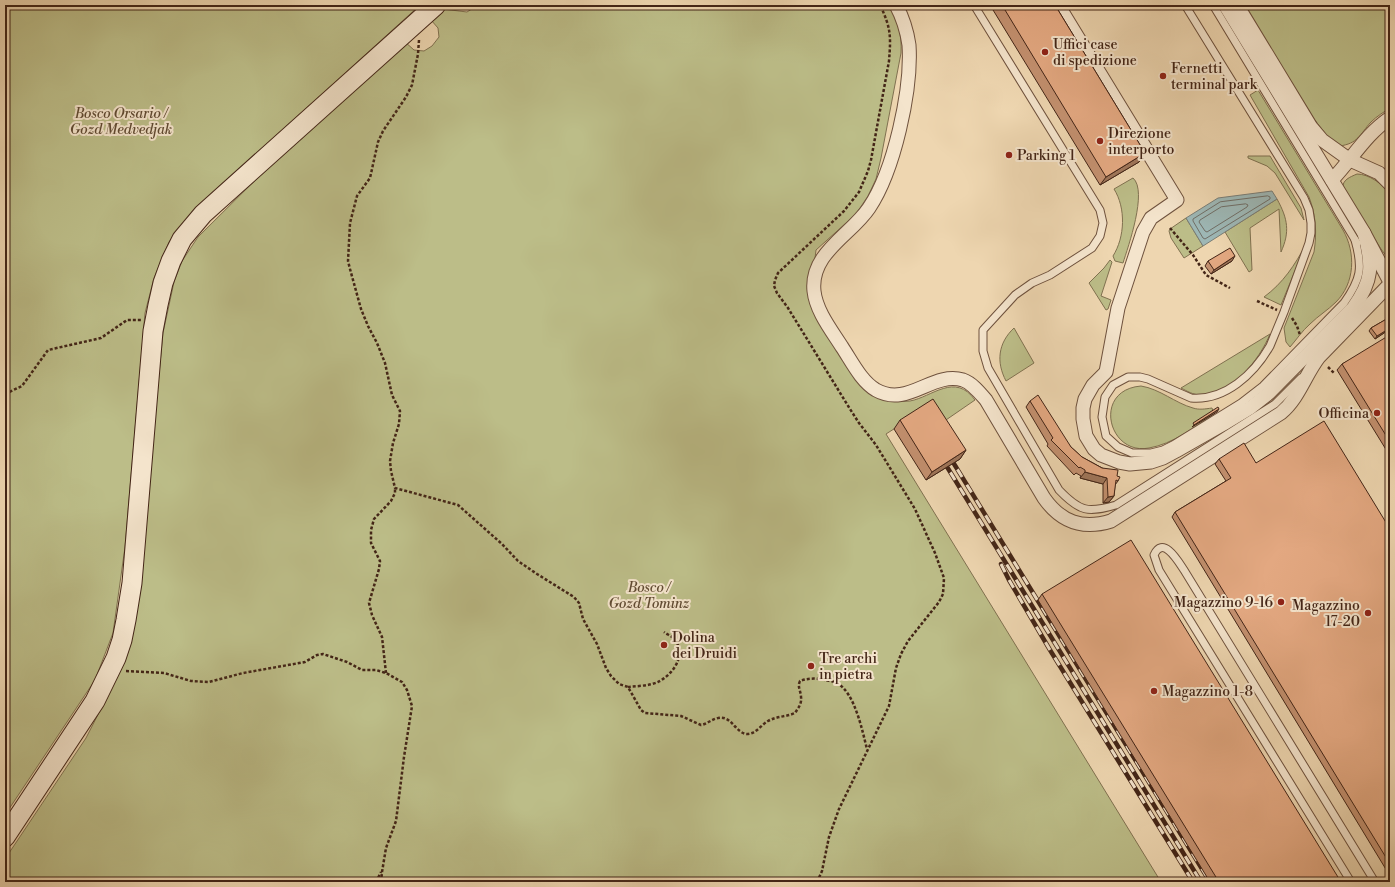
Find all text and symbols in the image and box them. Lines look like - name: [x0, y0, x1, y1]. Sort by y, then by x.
- place label: Uffici case di spedizione: [1053, 36, 1137, 70]
- marker: Uffici case di spedizione: [1040, 47, 1050, 57]
- place label: Fernetti terminal park: [1171, 60, 1258, 94]
- marker: Fernetti terminal park: [1158, 71, 1168, 81]
- park label: Bosco Orsario / Gozd Medvedjak: [70, 105, 172, 139]
- place label: Direzione interporto: [1108, 125, 1175, 159]
- marker: Direzione interporto: [1095, 136, 1105, 146]
- place label: Parking 1: [1017, 147, 1075, 165]
- marker: Parking 1: [1004, 150, 1014, 160]
- place label: Officina: [1318, 405, 1370, 423]
- marker: Officina: [1372, 408, 1382, 418]
- park label: Bosco / Gozd Tominz: [609, 579, 690, 613]
- place label: Magazzino 9-16: [1174, 594, 1274, 612]
- marker: Magazzino 9-16: [1276, 597, 1286, 607]
- place label: Magazzino 17-20: [1292, 597, 1360, 631]
- marker: Magazzino 17-20: [1363, 608, 1373, 618]
- place label: Dolina dei Druidi: [672, 629, 737, 663]
- marker: Dolina dei Druidi: [659, 640, 669, 650]
- place label: Tre archi in pietra: [819, 650, 877, 684]
- marker: Tre archi in pietra: [806, 661, 816, 671]
- place label: Magazzino 1-8: [1162, 683, 1253, 701]
- marker: Magazzino 1-8: [1149, 686, 1159, 696]

